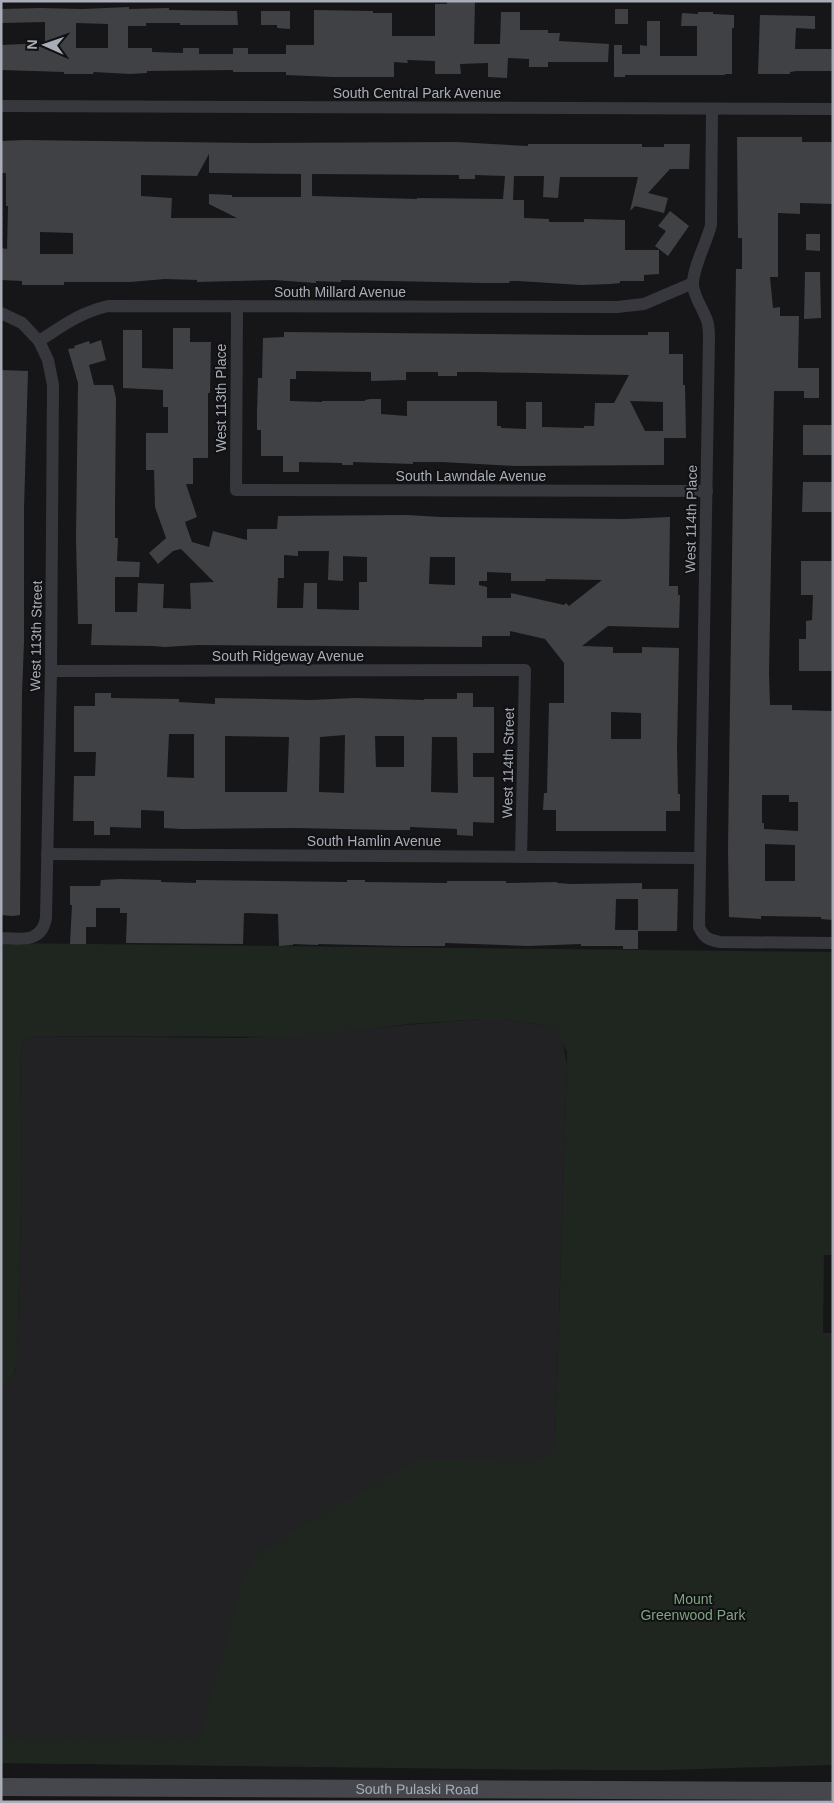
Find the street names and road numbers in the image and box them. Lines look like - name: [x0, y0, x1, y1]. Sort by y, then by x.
- street label: South Central Park Avenue: [333, 85, 502, 101]
- street label: South Millard Avenue: [274, 284, 406, 300]
- street label: West 113th Place: [213, 344, 229, 452]
- street label: West 114th Place: [682, 464, 700, 573]
- street label: South Lawndale Avenue: [396, 468, 547, 484]
- street label: West 113th Street: [27, 580, 45, 692]
- street label: South Ridgeway Avenue: [212, 648, 364, 664]
- street label: West 114th Street: [499, 707, 517, 819]
- street label: South Hamlin Avenue: [307, 833, 441, 849]
- street label: South Pulaski Road: [355, 1781, 479, 1797]

